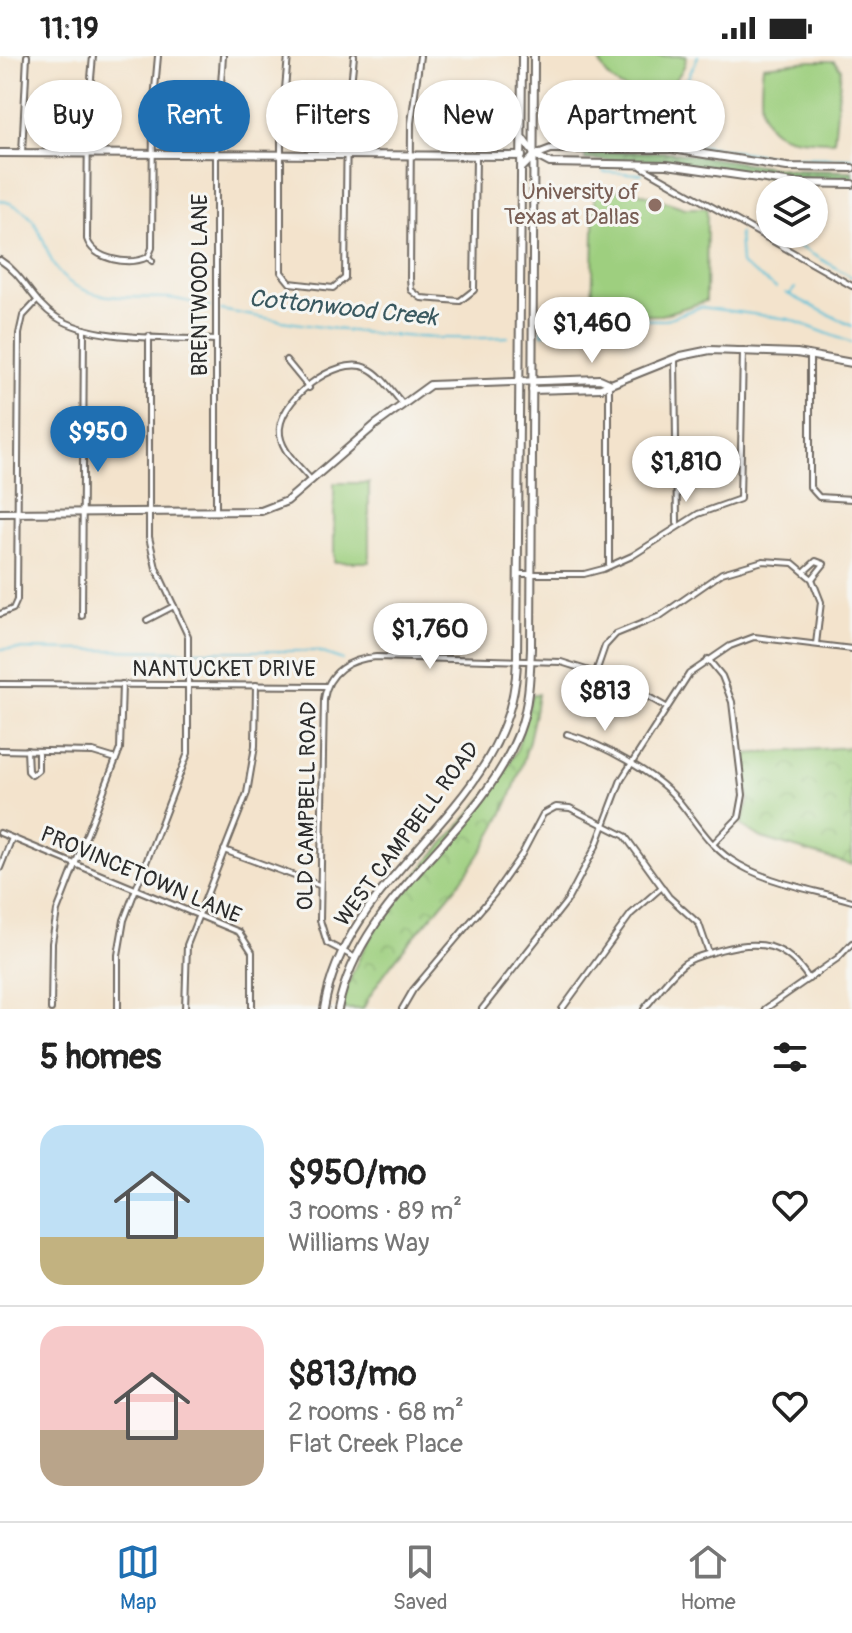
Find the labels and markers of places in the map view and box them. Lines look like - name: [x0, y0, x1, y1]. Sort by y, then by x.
- place label: University of Texas at Dallas: [504, 178, 639, 231]
- marker: University of Texas at Dallas: [646, 196, 664, 214]
- pin: $1,460: [527, 297, 657, 365]
- pin: $950: [51, 406, 145, 474]
- pin: $1,810: [621, 436, 751, 504]
- pin: $1,760: [365, 603, 495, 671]
- pin: $813: [558, 665, 652, 733]

